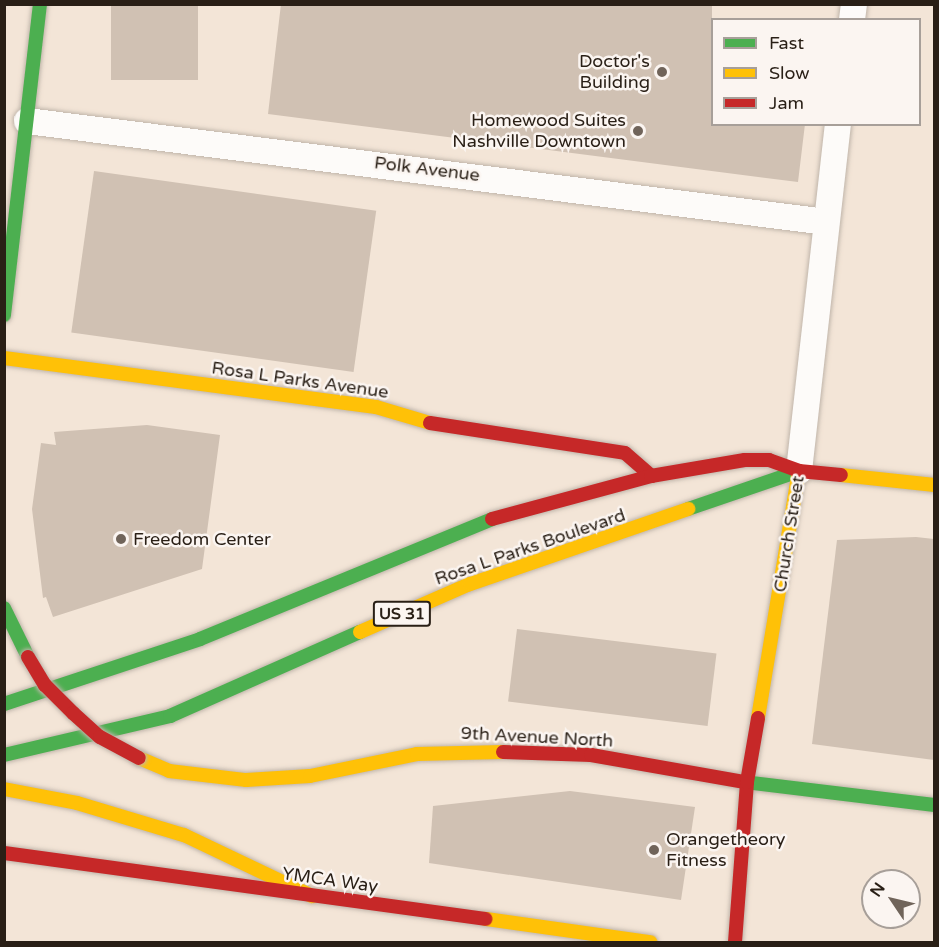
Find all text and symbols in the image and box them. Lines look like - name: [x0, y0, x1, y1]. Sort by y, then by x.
- legend: [711, 18, 921, 126]
- text: Fast: [769, 32, 804, 54]
- place label: Doctor's Building: [579, 51, 650, 94]
- text: Slow: [769, 62, 810, 84]
- marker: Doctor's Building: [655, 65, 669, 79]
- text: Jam: [769, 92, 804, 114]
- place label: Homewood Suites Nashville Downtown: [452, 110, 626, 152]
- marker: Homewood Suites Nashville Downtown: [631, 124, 645, 138]
- street label: Polk Avenue: [373, 152, 481, 186]
- street label: Rosa L Parks Avenue: [210, 357, 390, 403]
- street label: Church Street: [769, 474, 809, 594]
- street label: Rosa L Parks Boulevard: [432, 504, 628, 590]
- place label: Freedom Center: [133, 528, 271, 550]
- marker: Freedom Center: [114, 532, 128, 546]
- road number: US 31: [372, 601, 432, 627]
- street label: 9th Avenue North: [460, 722, 614, 752]
- place label: Orangetheory Fitness: [666, 829, 786, 872]
- marker: Orangetheory Fitness: [647, 843, 661, 857]
- street label: YMCA Way: [281, 863, 379, 897]
- north arrow: [861, 869, 921, 929]
- text: N: [866, 879, 890, 901]

